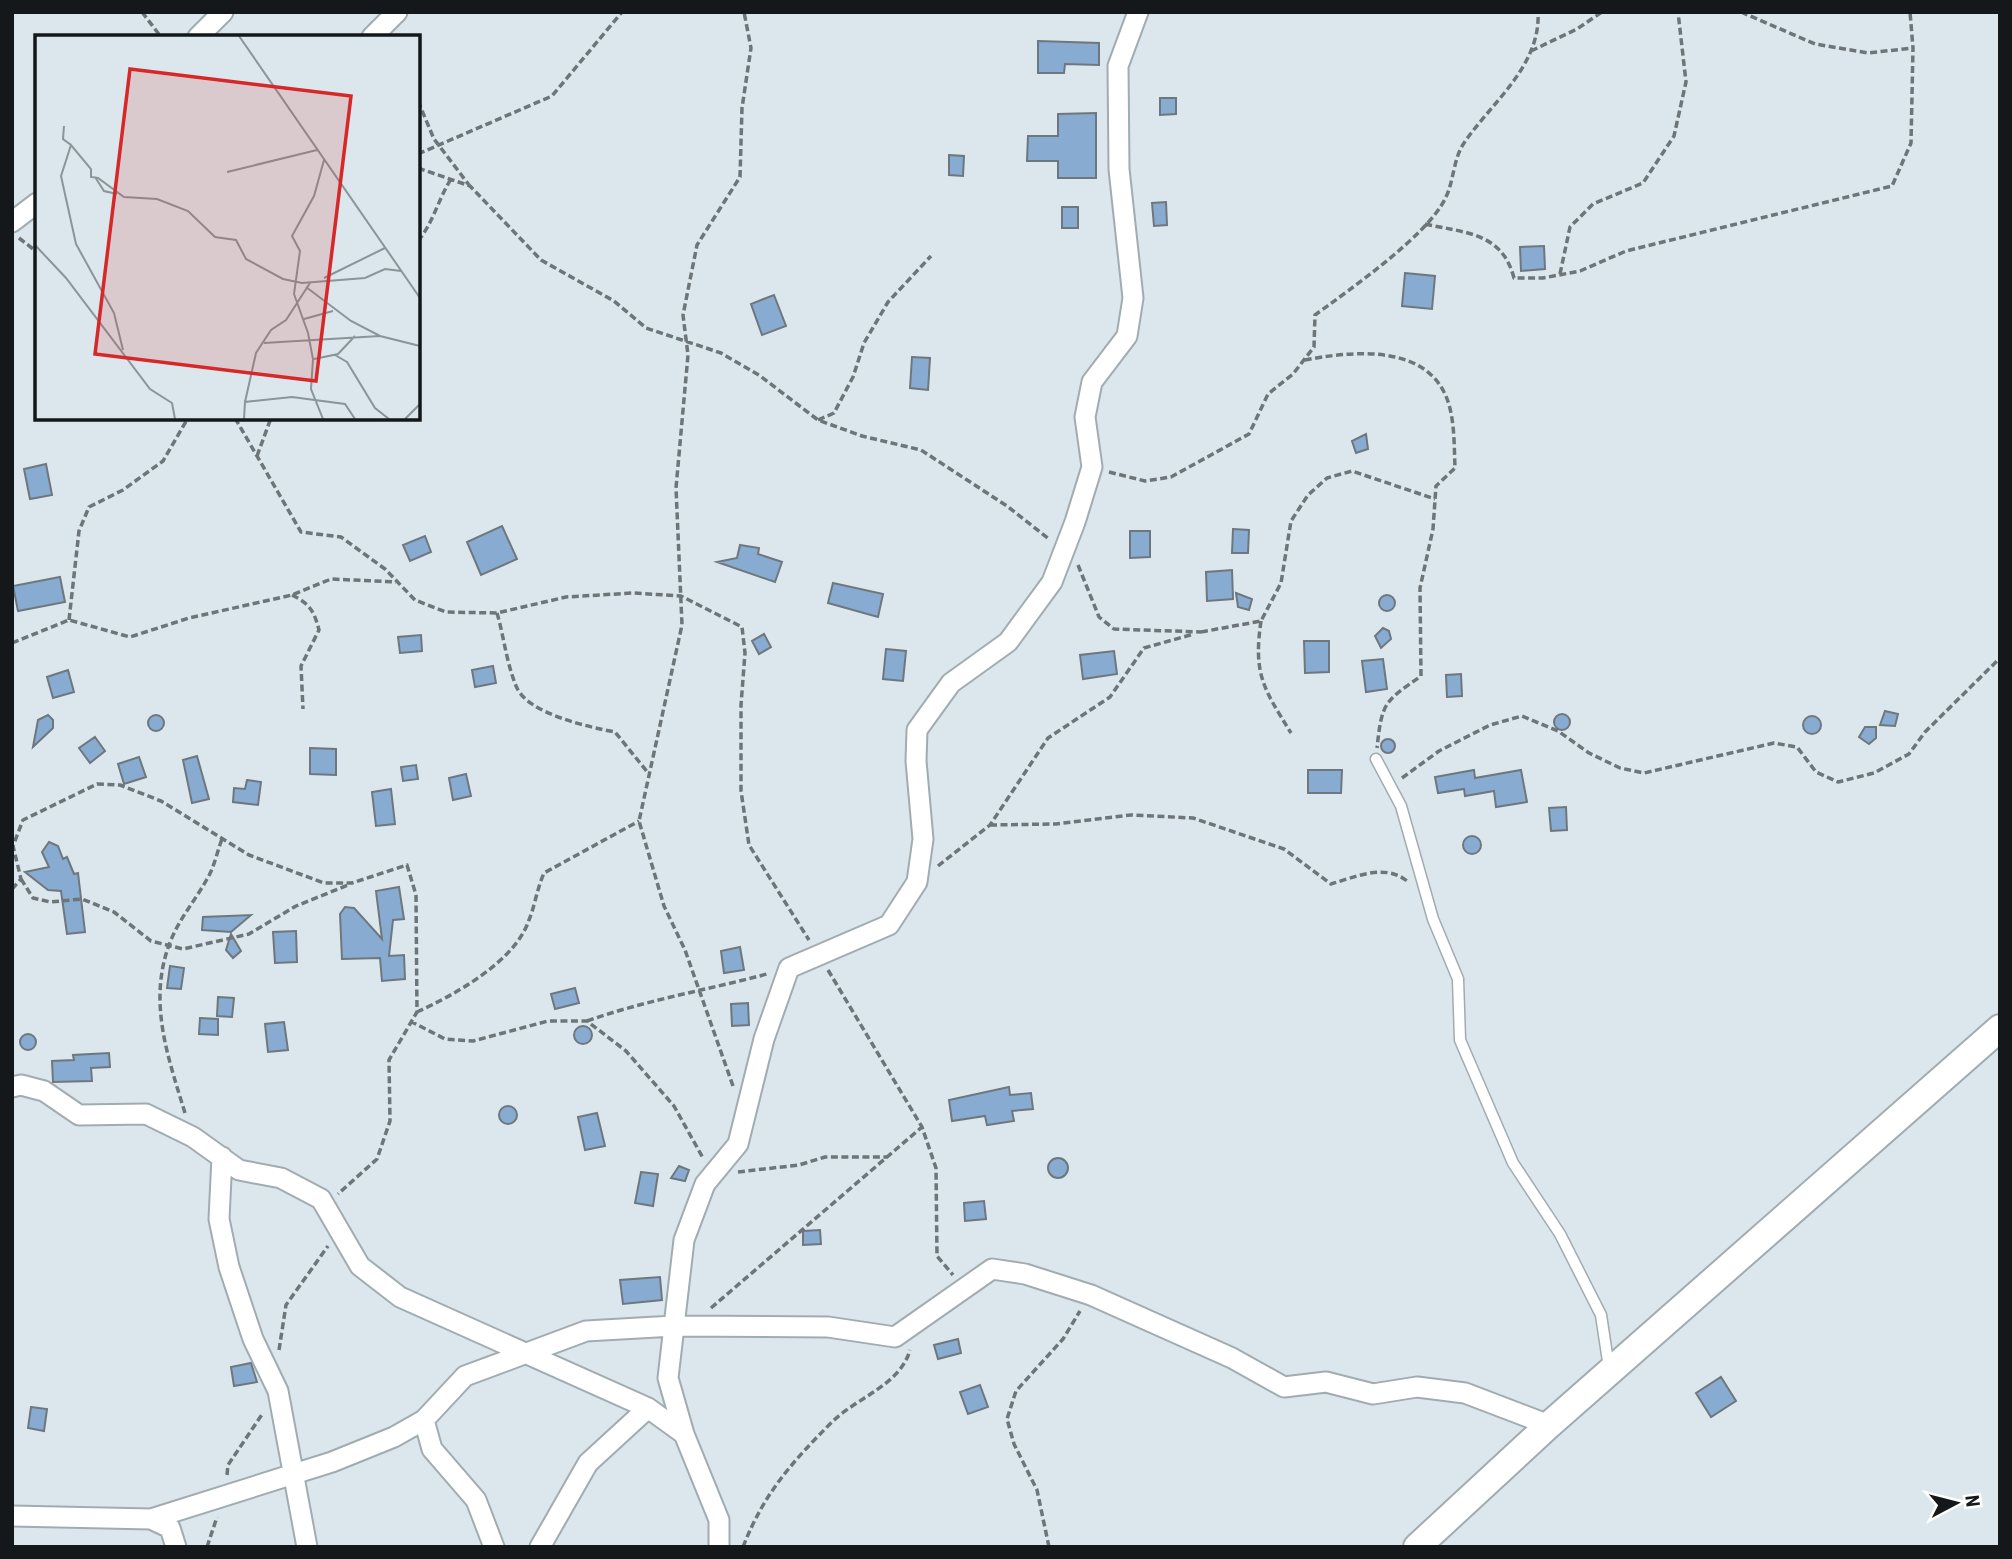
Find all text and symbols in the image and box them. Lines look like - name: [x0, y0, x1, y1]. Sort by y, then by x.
- inset map: [35, 35, 420, 420]
- north arrow: [1921, 1468, 1991, 1538]
- text: N: [1960, 1494, 1985, 1508]

